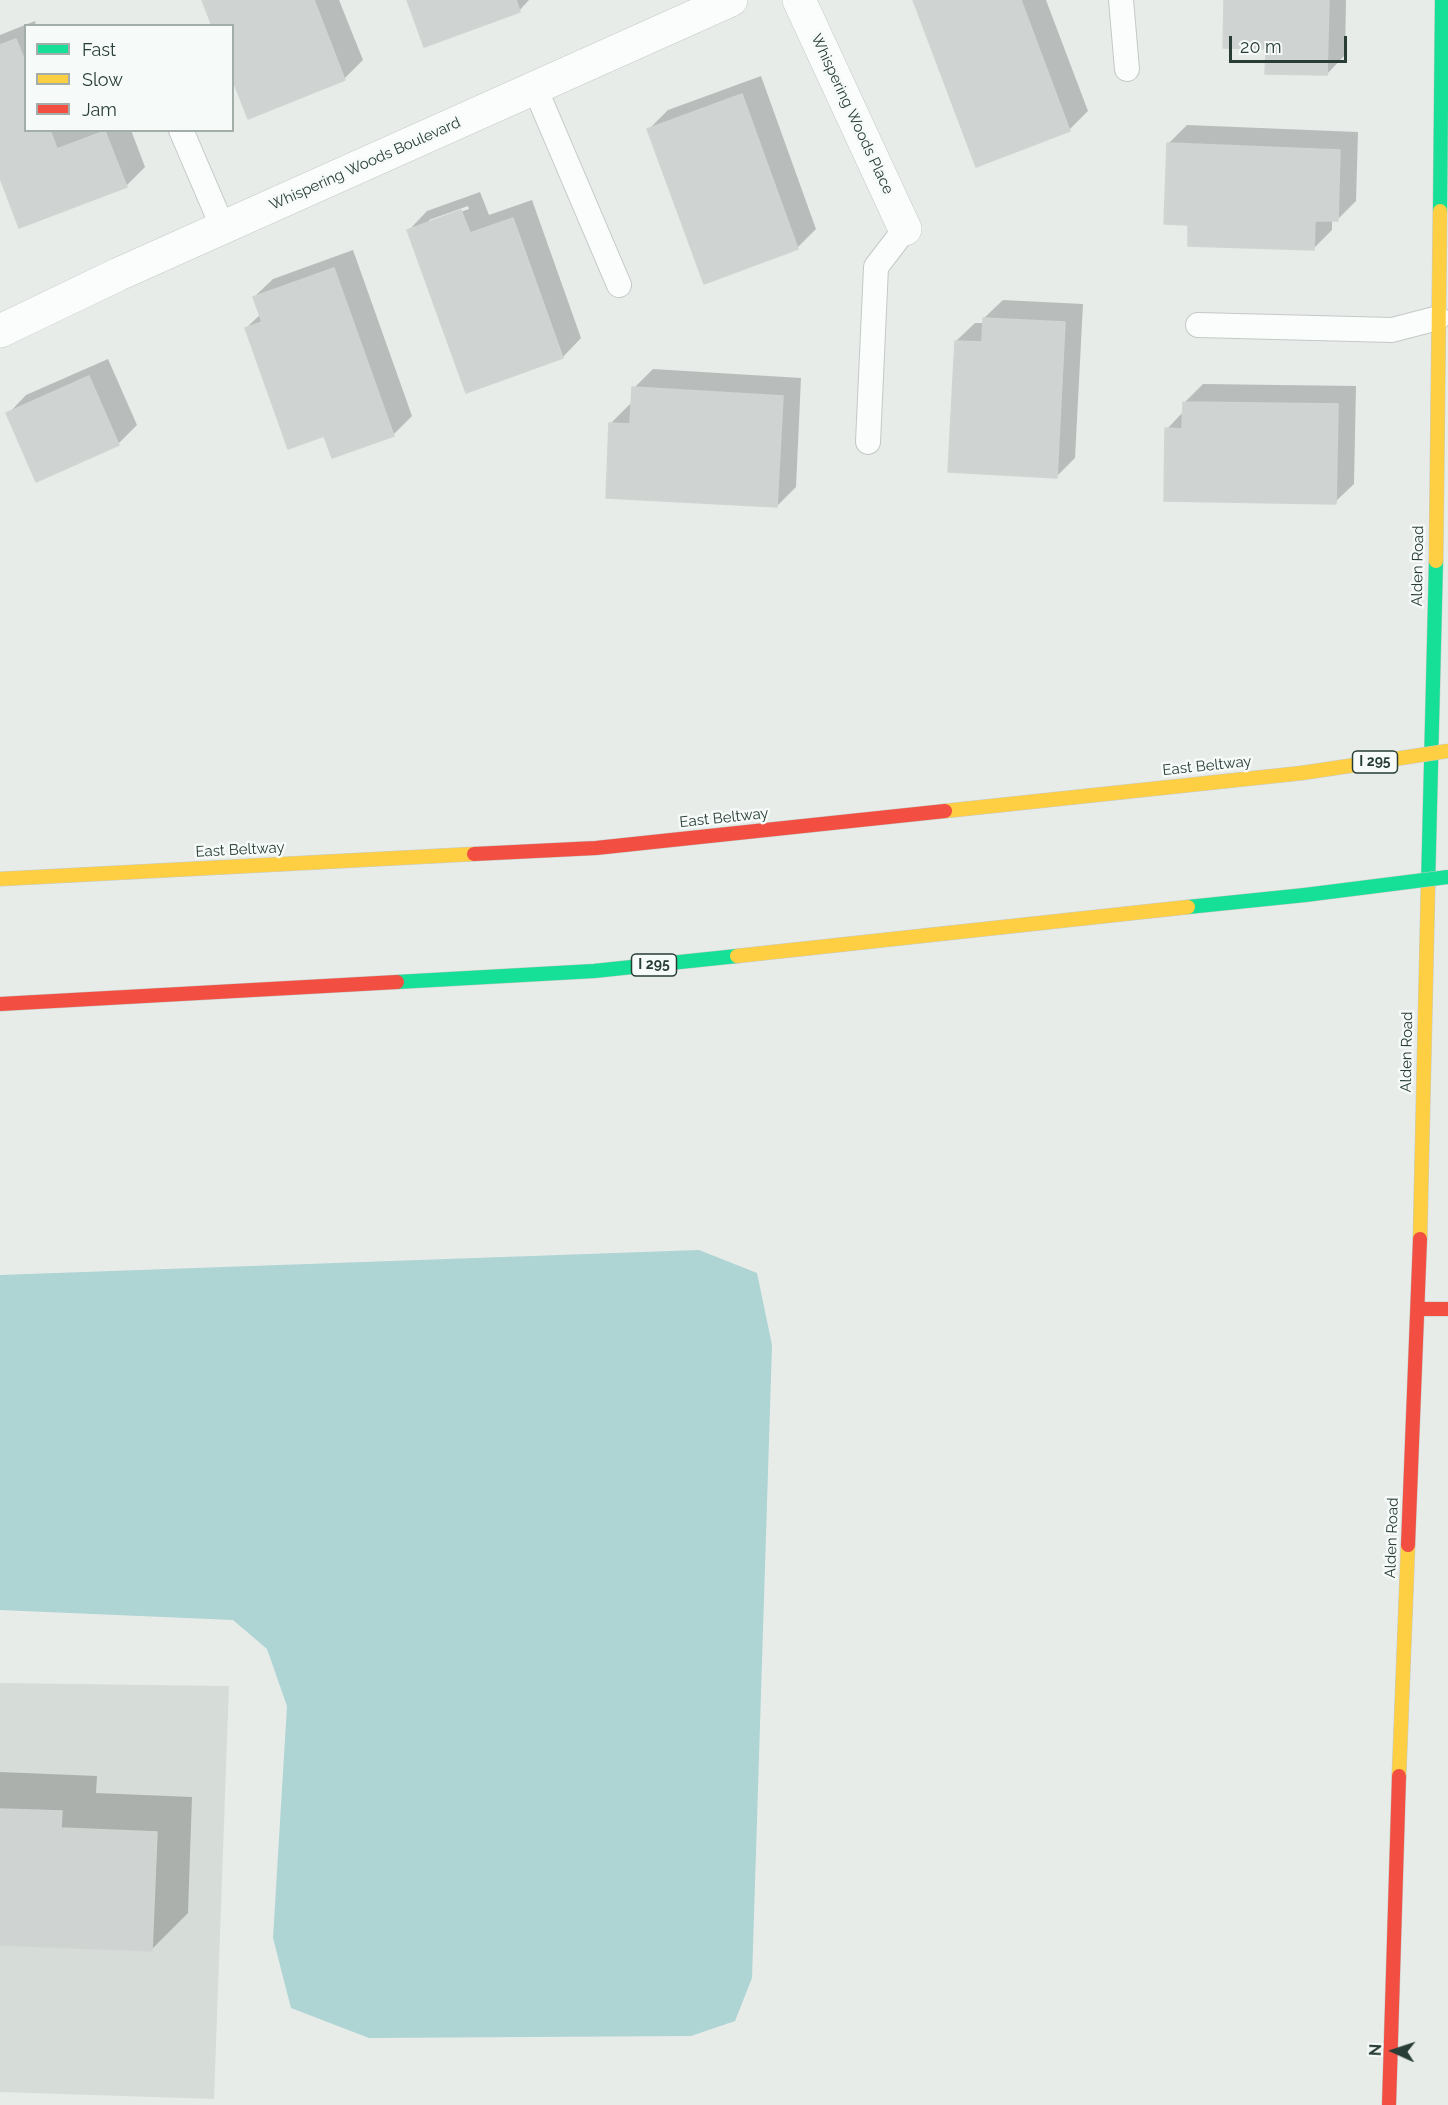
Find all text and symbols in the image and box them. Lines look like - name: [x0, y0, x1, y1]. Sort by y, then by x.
- legend: [24, 24, 234, 132]
- scale bar: [1232, 24, 1350, 62]
- street label: Whispering Woods Place: [807, 31, 897, 197]
- text: 20 m: [1240, 36, 1282, 57]
- text: Fast: [82, 39, 116, 60]
- text: Slow: [82, 69, 123, 90]
- text: Jam: [82, 99, 117, 120]
- street label: Whispering Woods Boulevard: [267, 114, 463, 214]
- street label: Alden Road: [1408, 525, 1428, 607]
- road number: I 295: [1352, 751, 1398, 773]
- street label: East Beltway: [1162, 752, 1252, 780]
- street label: East Beltway: [679, 804, 769, 832]
- street label: East Beltway: [195, 839, 285, 861]
- road number: I 295: [632, 954, 676, 976]
- street label: Alden Road: [1397, 1011, 1417, 1093]
- street label: Alden Road: [1382, 1497, 1402, 1579]
- north arrow: [1364, 2021, 1424, 2081]
- text: N: [1366, 2043, 1385, 2057]

